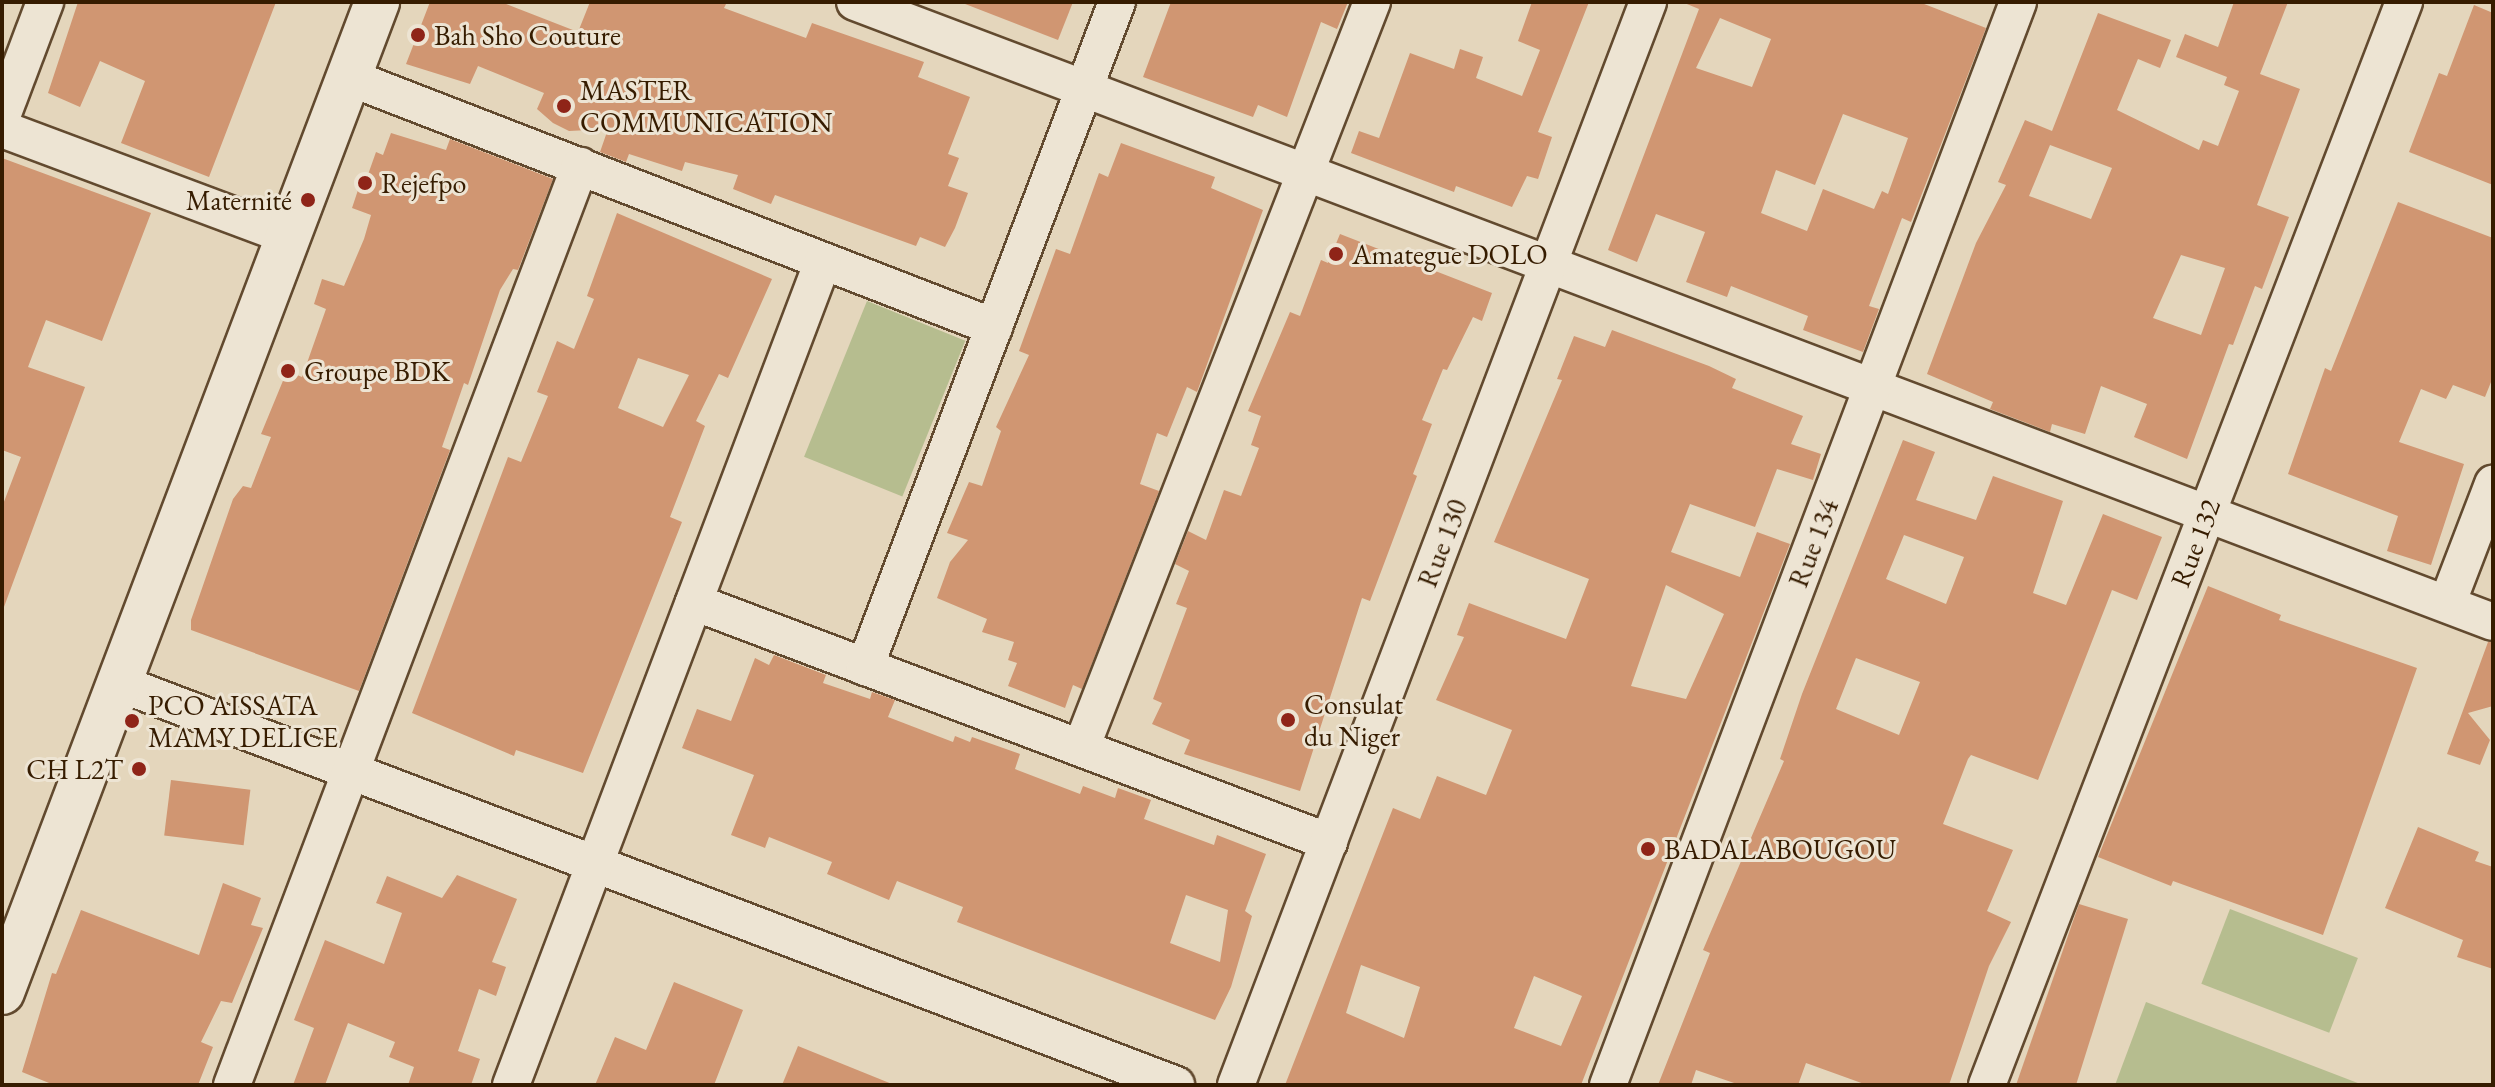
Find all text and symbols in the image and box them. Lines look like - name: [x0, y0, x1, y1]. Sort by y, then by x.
- place label: Bah Sho Couture: [434, 18, 621, 52]
- marker: Bah Sho Couture: [409, 26, 427, 44]
- place label: MASTER COMMUNICATION: [580, 73, 832, 139]
- marker: MASTER COMMUNICATION: [555, 97, 573, 115]
- place label: Rejefpo: [381, 166, 466, 200]
- marker: Rejefpo: [356, 174, 374, 192]
- place label: Maternité: [186, 183, 292, 217]
- marker: Maternité: [299, 191, 317, 209]
- place label: Amategue DOLO: [1352, 237, 1548, 271]
- marker: Amategue DOLO: [1327, 245, 1345, 263]
- place label: Groupe BDK: [304, 354, 450, 388]
- marker: Groupe BDK: [279, 362, 297, 380]
- street label: Rue 130: [1410, 494, 1474, 592]
- street label: Rue 134: [1781, 494, 1845, 592]
- street label: Rue 132: [2163, 494, 2227, 592]
- place label: Consulat du Niger: [1304, 687, 1403, 753]
- place label: PCO AISSATA MAMY DELICE: [148, 688, 338, 754]
- marker: Consulat du Niger: [1279, 711, 1297, 729]
- marker: PCO AISSATA MAMY DELICE: [123, 712, 141, 730]
- place label: CH L2T: [26, 752, 123, 786]
- marker: CH L2T: [130, 760, 148, 778]
- place label: BADALABOUGOU: [1664, 832, 1896, 866]
- marker: BADALABOUGOU: [1639, 840, 1657, 858]

